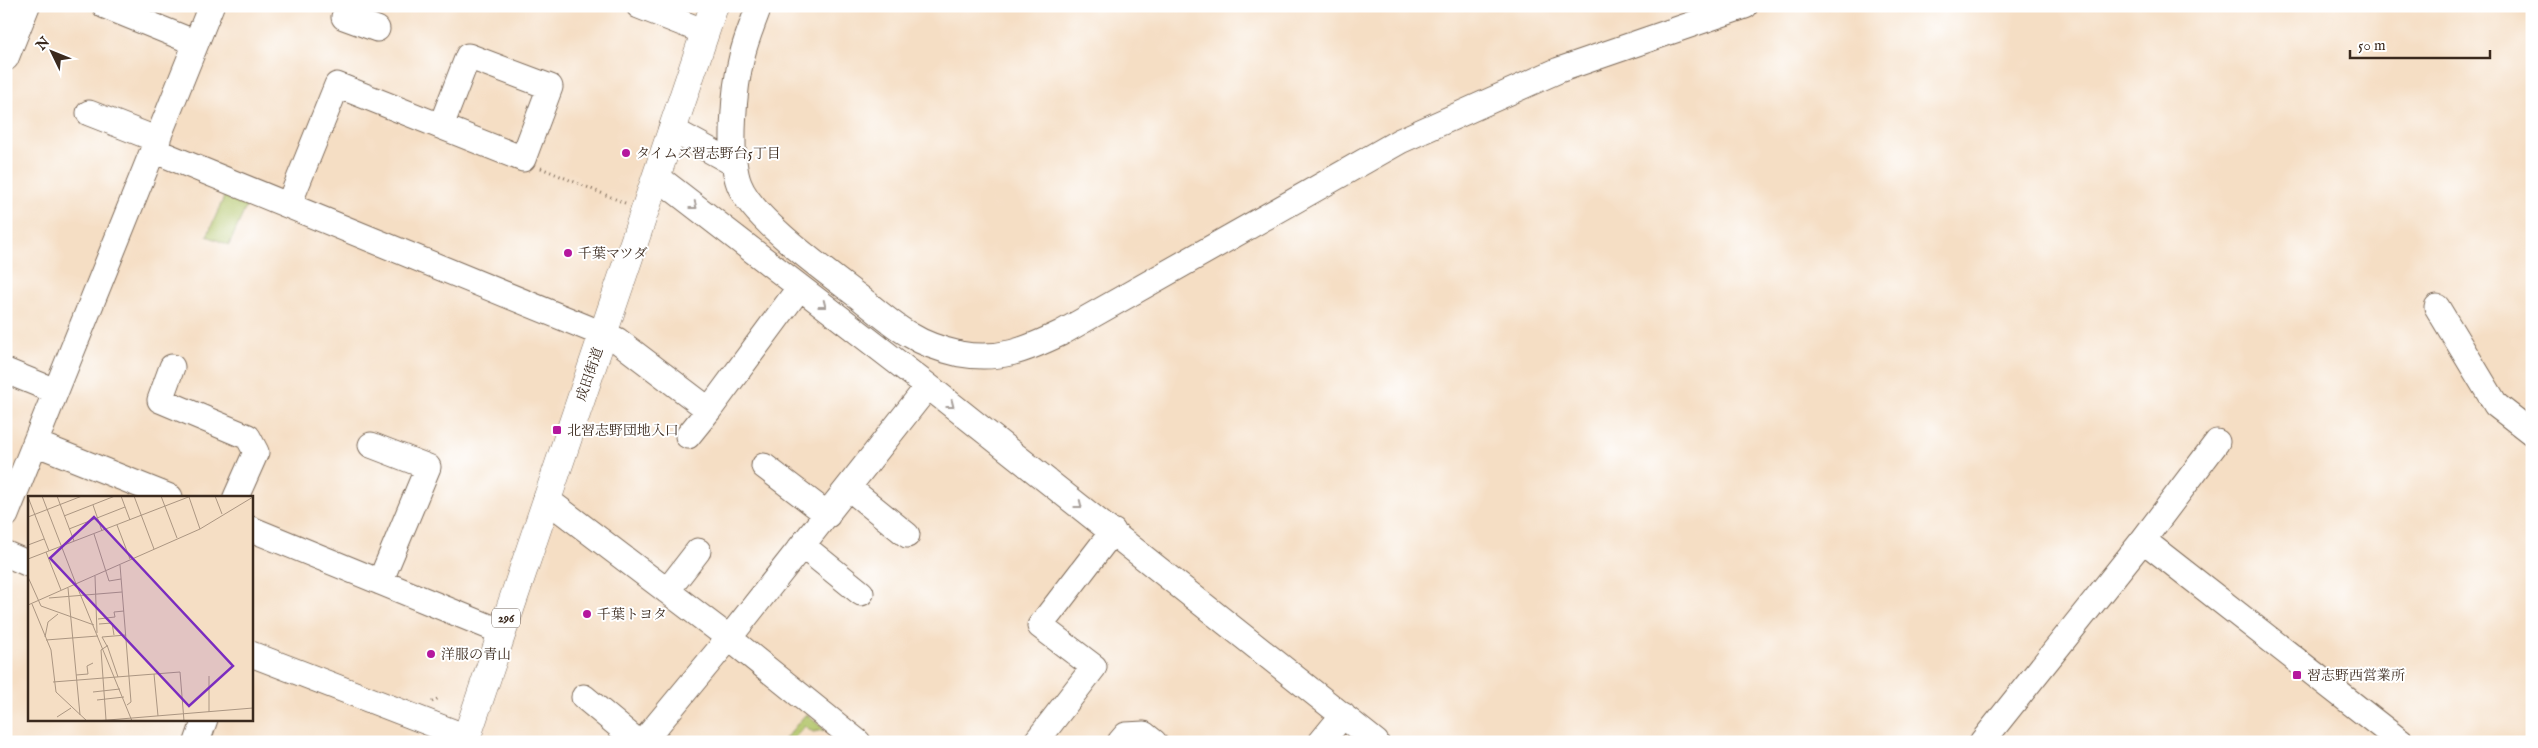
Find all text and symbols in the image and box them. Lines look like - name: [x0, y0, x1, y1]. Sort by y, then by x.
- north arrow: [28, 28, 78, 78]
- scale bar: [2350, 28, 2490, 60]
- text: N: [32, 33, 54, 55]
- text: 50 m: [2358, 36, 2386, 55]
- place label: タイムズ習志野台5丁目: [636, 145, 781, 163]
- marker: タイムズ習志野台5丁目: [620, 147, 632, 159]
- one-way arrow: [688, 200, 698, 209]
- place label: 千葉マツダ: [578, 245, 647, 263]
- marker: 千葉マツダ: [562, 247, 574, 259]
- one-way arrow: [817, 299, 827, 308]
- street label: 成田街道: [572, 345, 608, 404]
- one-way arrow: [946, 399, 955, 408]
- place label: 北習志野団地入口: [567, 422, 679, 440]
- marker: 北習志野団地入口: [551, 424, 563, 436]
- inset map: [28, 496, 252, 720]
- one-way arrow: [1073, 500, 1082, 508]
- place label: 千葉トヨタ: [597, 606, 667, 624]
- road number: 296: [492, 608, 520, 628]
- marker: 千葉トヨタ: [581, 608, 593, 620]
- place label: 洋服の青山: [441, 646, 511, 664]
- marker: 洋服の青山: [425, 648, 437, 660]
- place label: 習志野西営業所: [2307, 667, 2405, 685]
- marker: 習志野西営業所: [2291, 669, 2303, 681]

